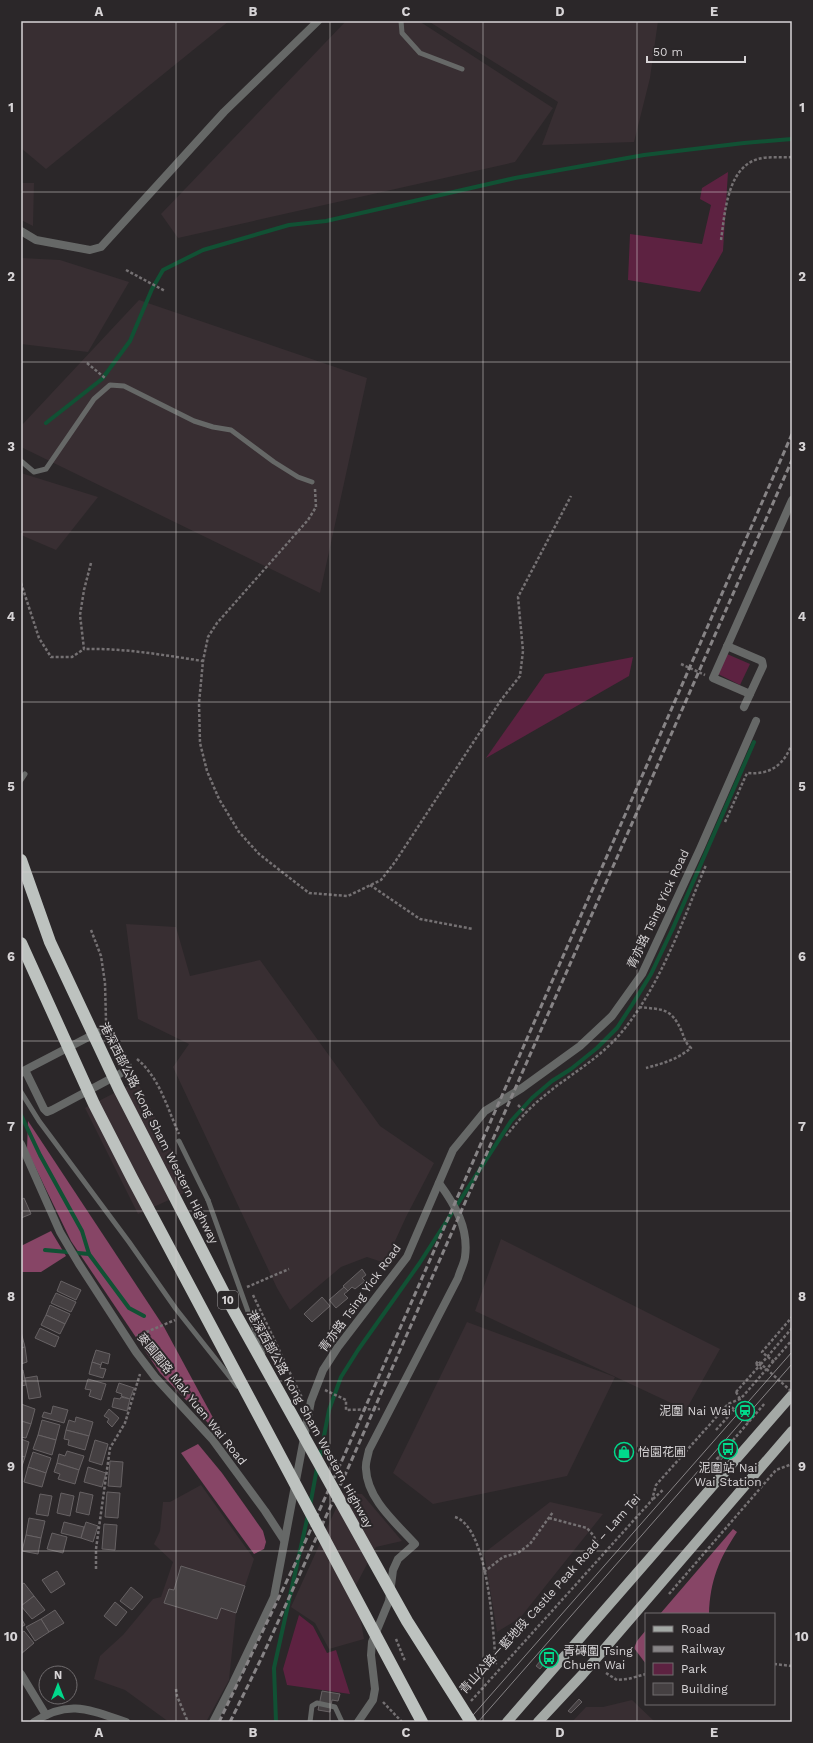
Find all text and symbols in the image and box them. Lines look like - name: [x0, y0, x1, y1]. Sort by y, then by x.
- text: A: [95, 4, 104, 19]
- text: B: [249, 4, 258, 19]
- text: C: [402, 4, 411, 19]
- text: D: [555, 4, 565, 19]
- text: E: [710, 4, 718, 19]
- scale bar: [647, 38, 745, 64]
- text: 50 m: [653, 45, 683, 59]
- text: 1: [8, 100, 14, 115]
- text: 1: [799, 100, 805, 115]
- text: 2: [7, 269, 15, 284]
- text: 2: [798, 269, 806, 284]
- text: 3: [7, 439, 15, 454]
- text: 3: [798, 439, 806, 454]
- text: 4: [7, 609, 16, 624]
- text: 4: [798, 609, 807, 624]
- text: 5: [7, 779, 15, 794]
- text: 5: [798, 779, 806, 794]
- street label: 青亦路 Tsing Yick Road: [624, 847, 692, 971]
- text: 6: [7, 949, 15, 964]
- text: 6: [798, 949, 806, 964]
- street label: 港深西部公路 Kong Sham Western Highway: [97, 1020, 222, 1247]
- text: 7: [7, 1119, 15, 1134]
- text: 7: [798, 1119, 806, 1134]
- street label: 青亦路 Tsing Yick Road: [316, 1241, 404, 1355]
- text: 8: [7, 1289, 15, 1304]
- text: 8: [798, 1289, 806, 1304]
- road number: 10: [218, 1291, 238, 1309]
- street label: 港深西部公路 Kong Sham Western Highway: [244, 1308, 376, 1531]
- street label: 麥園圍路 Mak Yuen Wai Road: [135, 1330, 249, 1468]
- station icon: 泥圍 Nai Wai: [734, 1400, 756, 1422]
- place label: 泥圍 Nai Wai: [659, 1404, 731, 1418]
- bus stop icon: 泥圍站 Nai Wai Station: [717, 1438, 739, 1460]
- shop icon: 怡園花圃: [613, 1441, 635, 1463]
- place label: 怡園花圃: [638, 1445, 686, 1459]
- text: 9: [7, 1459, 15, 1474]
- text: 9: [798, 1459, 806, 1474]
- place label: 泥圍站 Nai Wai Station: [694, 1461, 762, 1489]
- street label: 青山公路－藍地段 Castle Peak Road – Lam Tei: [457, 1491, 643, 1697]
- legend: [645, 1613, 775, 1705]
- text: Road: [681, 1622, 710, 1636]
- text: 10: [4, 1629, 18, 1644]
- text: 10: [795, 1629, 809, 1644]
- text: Railway: [681, 1642, 726, 1656]
- place label: 青磚圍 Tsing Chuen Wai: [563, 1644, 633, 1672]
- bus stop icon: 青磚圍 Tsing Chuen Wai: [538, 1647, 560, 1669]
- text: Park: [681, 1662, 707, 1676]
- north arrow: [38, 1665, 78, 1705]
- text: N: [54, 1669, 62, 1682]
- text: Building: [681, 1682, 728, 1696]
- text: A: [95, 1725, 104, 1740]
- text: B: [249, 1725, 258, 1740]
- text: C: [402, 1725, 411, 1740]
- text: D: [555, 1725, 565, 1740]
- text: E: [710, 1725, 718, 1740]

